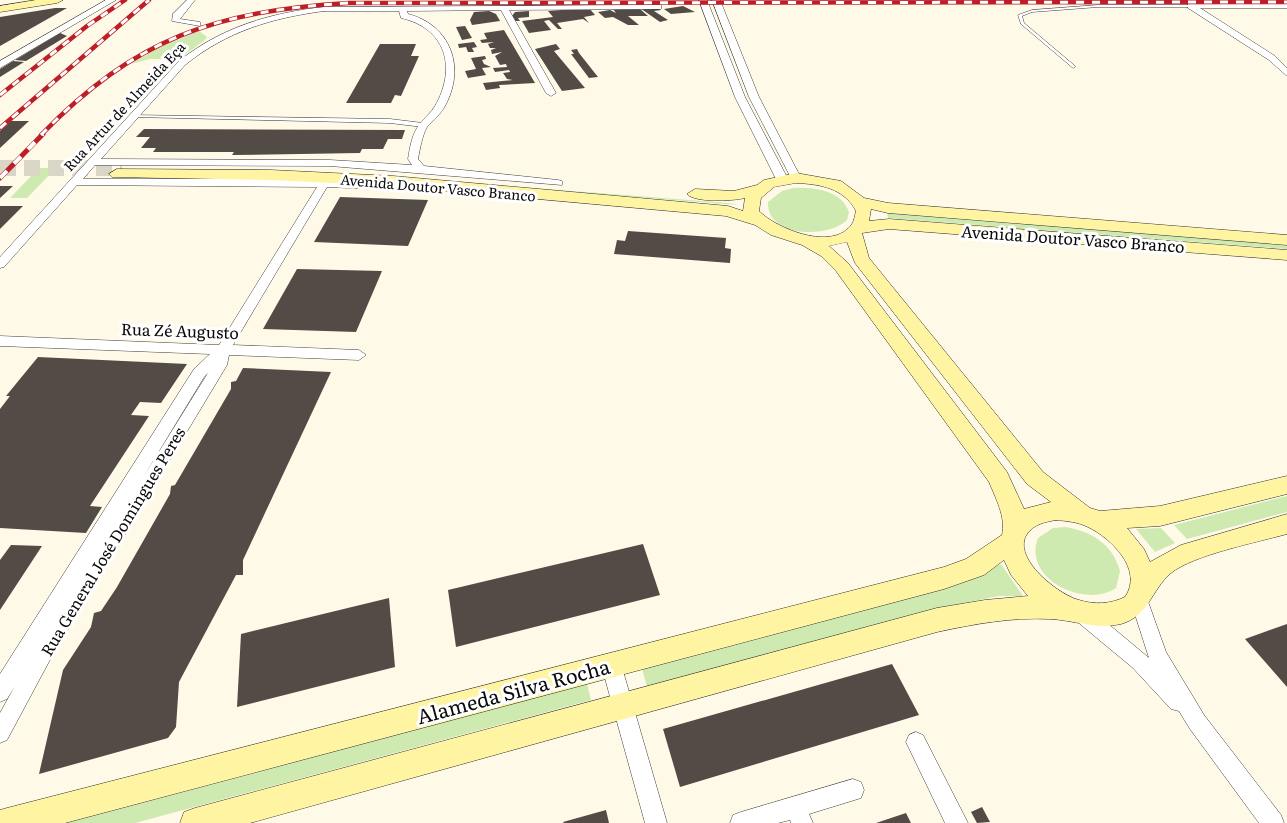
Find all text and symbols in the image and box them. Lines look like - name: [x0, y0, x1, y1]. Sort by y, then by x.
- street label: Rua Artur de Almeida Eça: [59, 37, 190, 175]
- street label: Avenida Doutor Vasco Branco: [340, 169, 536, 205]
- street label: Avenida Doutor Vasco Branco: [960, 218, 1186, 258]
- street label: Rua Zé Augusto: [121, 316, 239, 344]
- street label: Rua General José Domingues Peres: [34, 422, 190, 660]
- street label: Alameda Silva Rocha: [413, 650, 613, 730]

